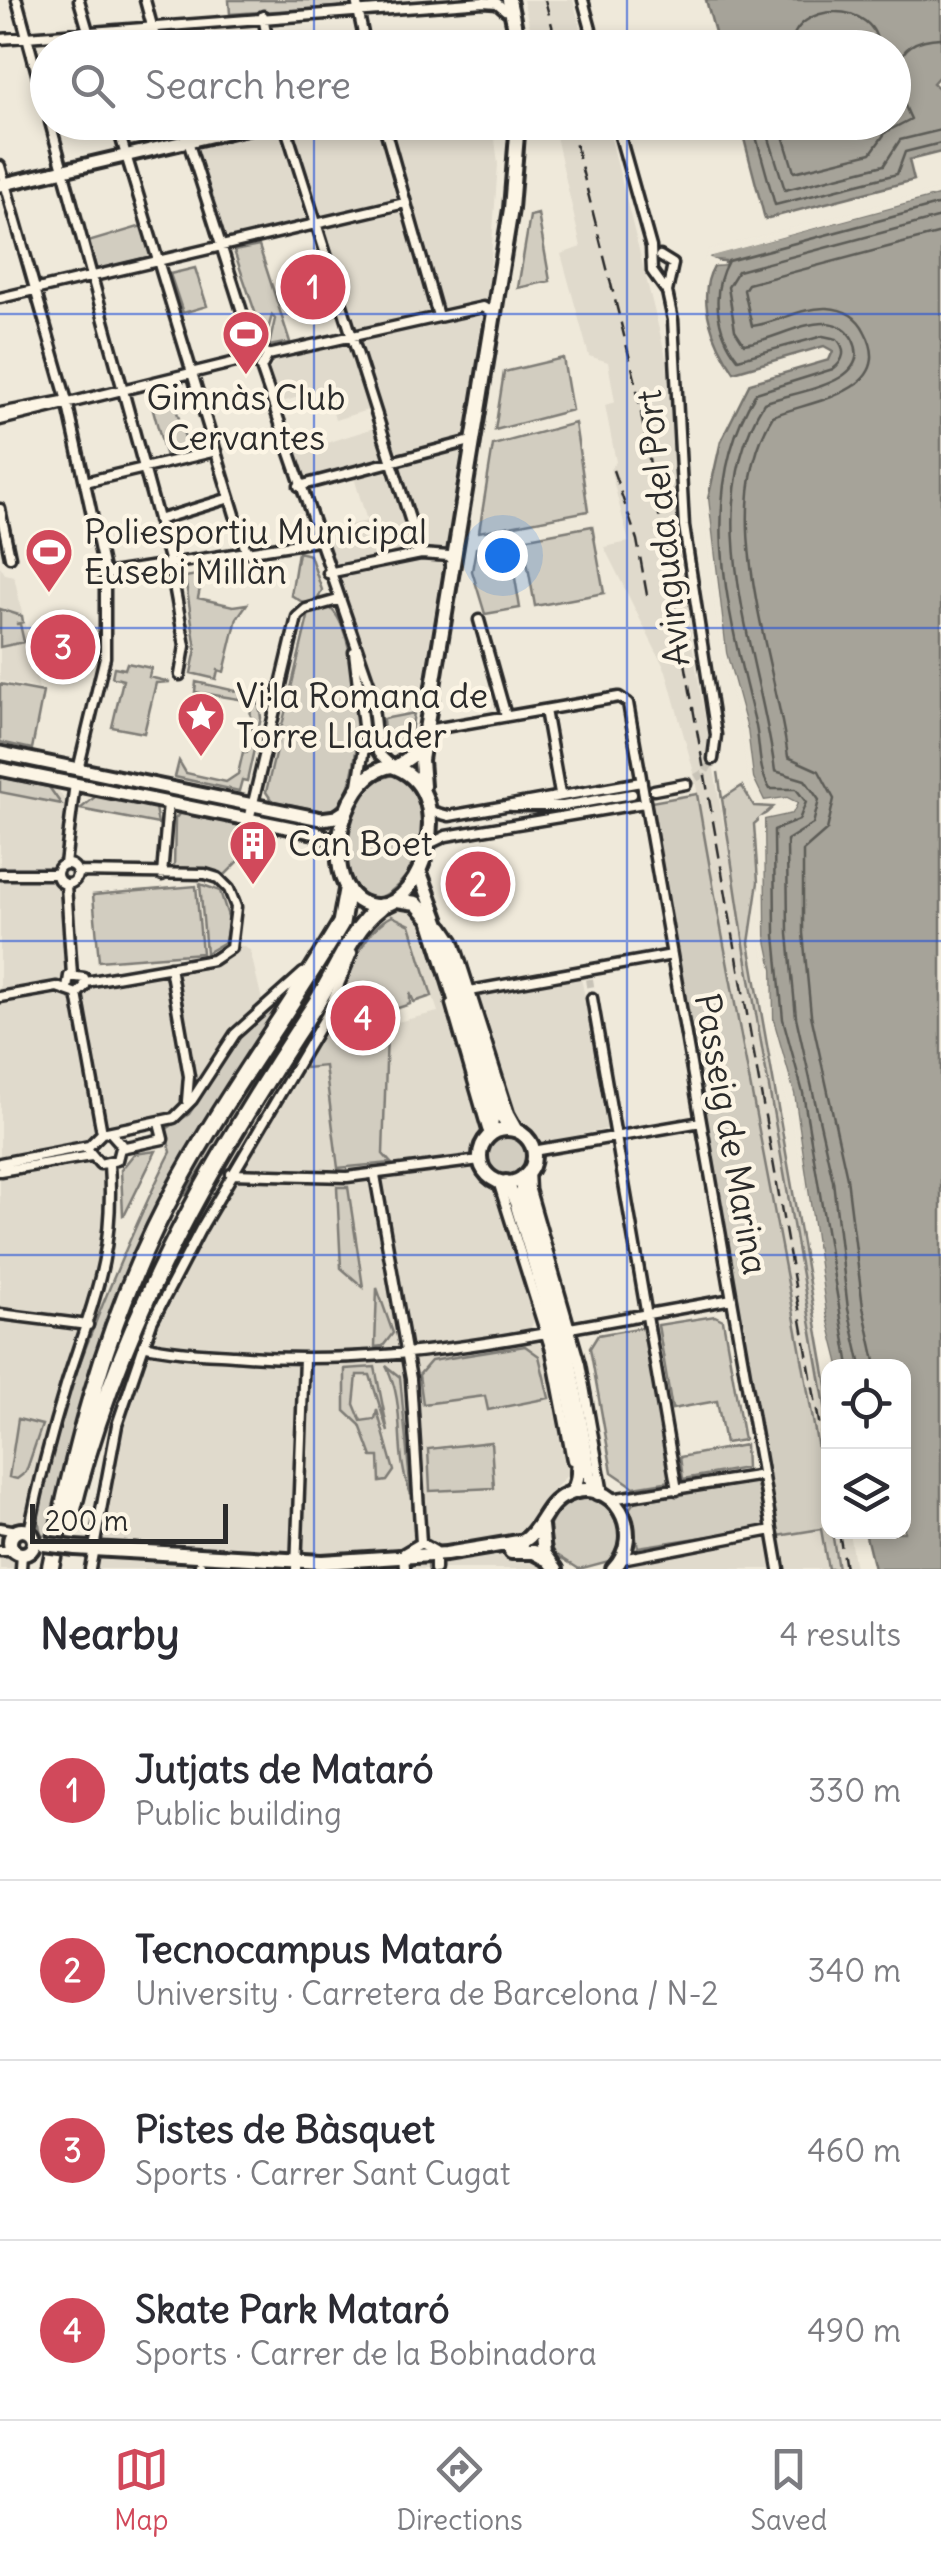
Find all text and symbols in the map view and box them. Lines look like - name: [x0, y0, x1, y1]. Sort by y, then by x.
- search box: [30, 30, 911, 140]
- icon: search: [65, 58, 120, 113]
- text: Search here: [145, 62, 351, 109]
- pin: 1: [280, 250, 346, 324]
- sports icon: Gimnàs Club Cervantes: [220, 308, 272, 376]
- place label: Gimnàs Club Cervantes: [147, 375, 345, 459]
- street label: Avinguda del Port: [626, 388, 698, 668]
- place label: Poliesportiu Municipal Eusebi Millàn: [84, 509, 427, 593]
- sports icon: Poliesportiu Municipal Eusebi Millàn: [23, 526, 75, 594]
- your location: [477, 530, 528, 581]
- pin: 3: [30, 610, 96, 684]
- place label: Vi·la Romana de Torre Llauder: [236, 673, 488, 757]
- place icon: Vi·la Romana de Torre Llauder: [175, 690, 227, 758]
- building icon: Can Boet: [227, 818, 279, 886]
- place label: Can Boet: [288, 821, 433, 865]
- pin: 2: [446, 846, 510, 922]
- pin: 4: [330, 980, 396, 1056]
- street label: Passeig de Marina: [686, 990, 778, 1278]
- map controls: [821, 1359, 911, 1539]
- button: locate: [821, 1359, 911, 1449]
- button: layers: [821, 1449, 911, 1539]
- scale bar: [30, 1499, 228, 1544]
- text: 200 m: [45, 1503, 128, 1539]
- text: Nearby: [40, 1608, 179, 1660]
- text: 4 results: [780, 1614, 901, 1655]
- text: Jutjats de Mataró: [135, 1746, 434, 1793]
- text: 1: [66, 1770, 79, 1811]
- text: 330 m: [808, 1770, 901, 1811]
- text: Public building: [135, 1793, 342, 1834]
- text: Tecnocampus Mataró: [135, 1926, 503, 1973]
- text: 2: [64, 1950, 81, 1991]
- text: 340 m: [808, 1950, 901, 1991]
- text: University · Carretera de Barcelona / N-2: [135, 1973, 719, 2014]
- text: Pistes de Bàsquet: [135, 2106, 435, 2153]
- text: 3: [63, 2130, 82, 2171]
- text: 460 m: [807, 2130, 901, 2171]
- text: Sports · Carrer Sant Cugat: [135, 2153, 511, 2194]
- text: Skate Park Mataró: [135, 2286, 450, 2333]
- text: 4: [63, 2310, 82, 2351]
- text: 490 m: [807, 2310, 901, 2351]
- text: Sports · Carrer de la Bobinadora: [135, 2333, 597, 2374]
- tab: Map: [114, 2442, 169, 2538]
- tab: Directions: [396, 2442, 523, 2538]
- tab: Saved: [750, 2442, 827, 2538]

